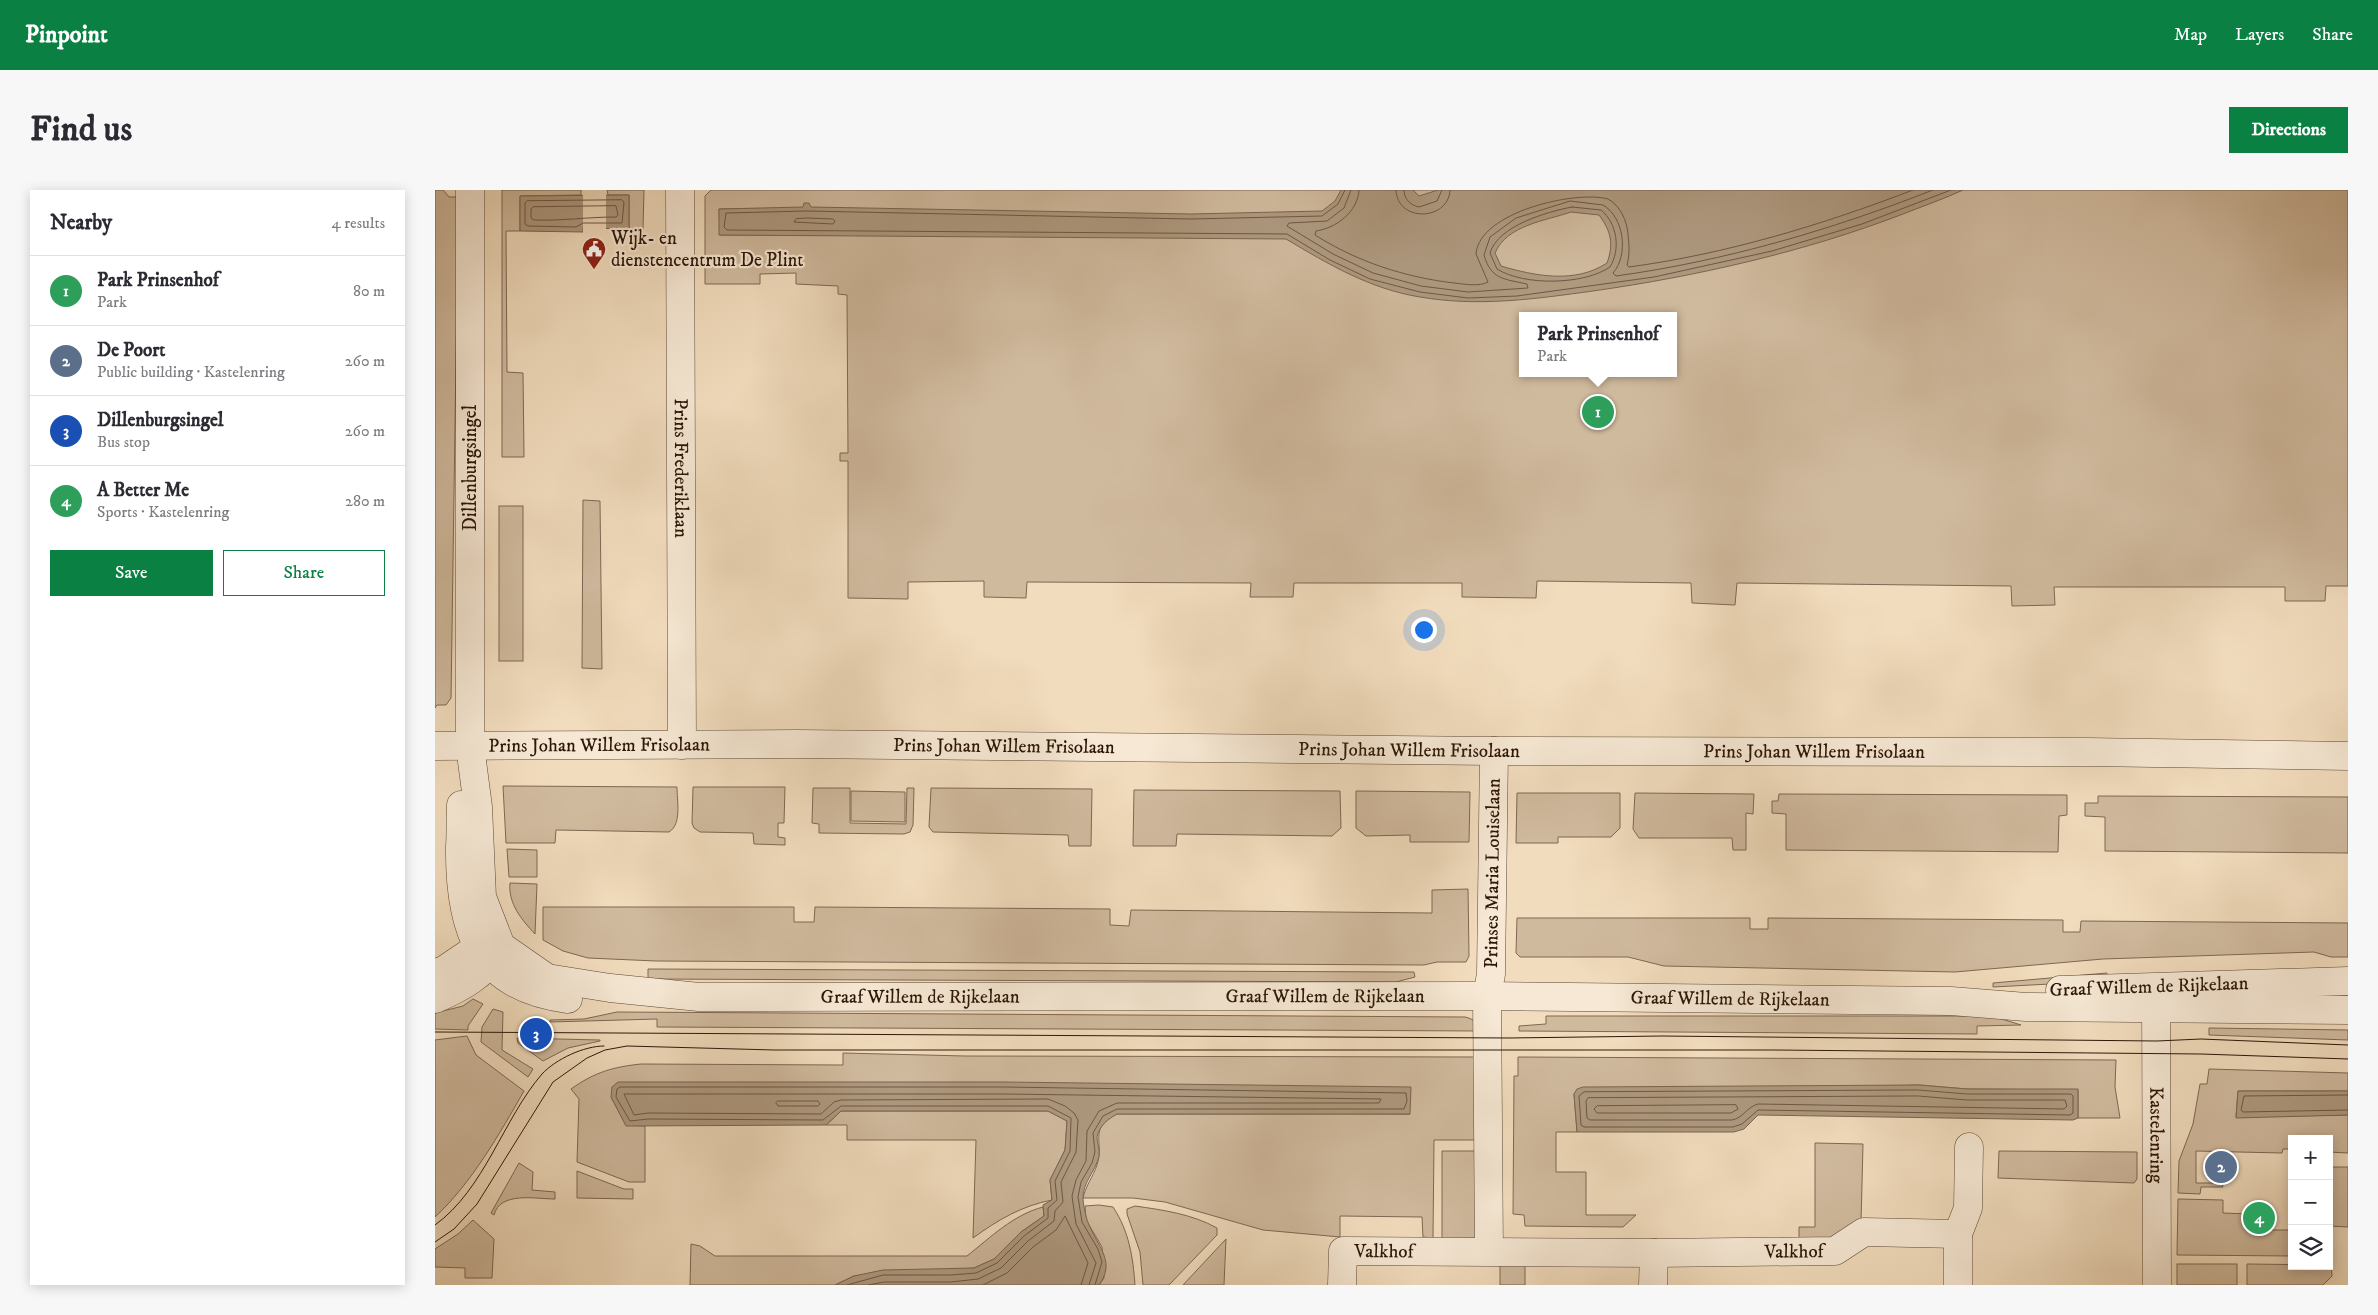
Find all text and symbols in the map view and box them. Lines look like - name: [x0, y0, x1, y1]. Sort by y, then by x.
- text: Pinpoint: [25, 20, 108, 50]
- text: Map: [2174, 24, 2207, 46]
- text: Layers: [2235, 24, 2284, 46]
- text: Share: [2312, 24, 2353, 46]
- button: Directions: [2229, 107, 2348, 153]
- text: Find us: [30, 108, 132, 152]
- text: Nearby: [50, 210, 112, 236]
- text: 4 results: [332, 213, 385, 233]
- place label: Wijk- en dienstencentrum De Plint: [610, 227, 803, 272]
- public building icon: Wijk- en dienstencentrum De Plint: [581, 236, 607, 270]
- text: Park Prinsenhof: [97, 269, 219, 292]
- text: 1: [63, 281, 69, 301]
- text: 80 m: [353, 281, 385, 301]
- text: Park: [97, 292, 127, 312]
- popup: [1519, 312, 1677, 377]
- text: Park Prinsenhof: [1537, 323, 1659, 346]
- text: De Poort: [97, 339, 165, 362]
- text: Park: [1537, 346, 1567, 366]
- text: 2: [62, 351, 70, 371]
- text: 260 m: [345, 351, 385, 371]
- text: Public building · Kastelenring: [97, 362, 285, 382]
- pin: 1: [1582, 393, 1614, 431]
- street label: Prins Frederiklaan: [669, 398, 693, 538]
- street label: Dillenburgsingel: [459, 404, 482, 531]
- text: Dillenburgsingel: [97, 409, 224, 432]
- text: 3: [63, 421, 69, 441]
- text: 260 m: [345, 421, 385, 441]
- text: Bus stop: [97, 432, 150, 452]
- text: A Better Me: [97, 479, 189, 502]
- text: 4: [61, 491, 71, 511]
- text: 280 m: [345, 491, 385, 511]
- text: Sports · Kastelenring: [97, 502, 229, 522]
- button: Save: [50, 550, 213, 596]
- button: Share: [223, 550, 385, 596]
- your location: [1411, 617, 1437, 643]
- street label: Prins Johan Willem Frisolaan: [488, 733, 710, 757]
- street label: Prins Johan Willem Frisolaan: [893, 733, 1115, 759]
- street label: Prins Johan Willem Frisolaan: [1298, 738, 1520, 763]
- street label: Prins Johan Willem Frisolaan: [1703, 740, 1925, 763]
- street label: Prinses Maria Louiselaan: [1480, 778, 1505, 969]
- street label: Graaf Willem de Rijkelaan: [2049, 972, 2249, 1002]
- street label: Graaf Willem de Rijkelaan: [821, 985, 1020, 1008]
- street label: Graaf Willem de Rijkelaan: [1226, 985, 1425, 1008]
- street label: Graaf Willem de Rijkelaan: [1630, 986, 1830, 1011]
- pin: 3: [520, 1015, 552, 1053]
- street label: Kastelenring: [2145, 1087, 2168, 1184]
- map controls: [2288, 1135, 2333, 1270]
- button: +: [2288, 1135, 2333, 1180]
- pin: 2: [2205, 1148, 2237, 1186]
- button: −: [2288, 1180, 2333, 1225]
- pin: 4: [2243, 1199, 2275, 1237]
- button: layers: [2288, 1225, 2333, 1270]
- street label: Valkhof: [1353, 1240, 1417, 1263]
- street label: Valkhof: [1763, 1240, 1827, 1263]

